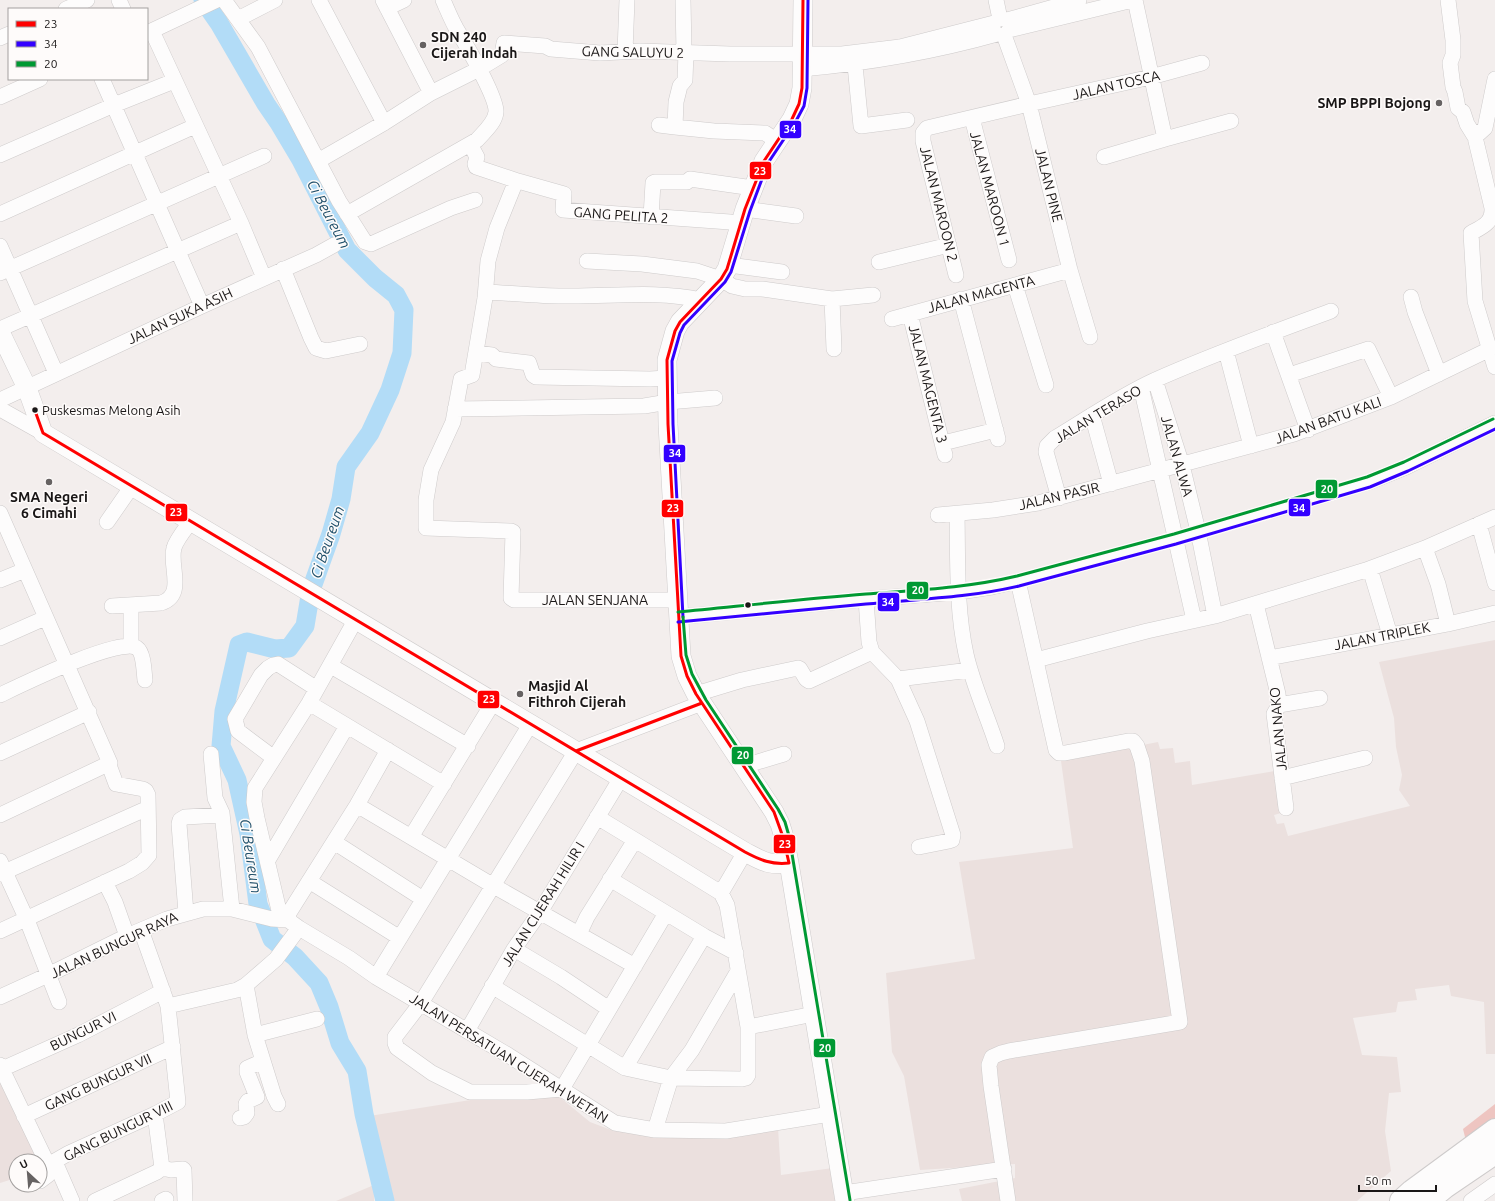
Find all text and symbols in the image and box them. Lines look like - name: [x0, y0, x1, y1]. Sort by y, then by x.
- legend: [8, 8, 148, 80]
- text: 23: [44, 17, 58, 30]
- place label: SDN 240 Cijerah Indah: [431, 29, 518, 61]
- text: 34: [44, 37, 58, 50]
- marker: SDN 240 Cijerah Indah: [418, 40, 428, 50]
- street label: GANG SALUYU 2: [582, 43, 684, 61]
- text: 20: [44, 57, 58, 70]
- street label: JALAN TOSCA: [1071, 67, 1161, 103]
- place label: SMP BPPI Bojong: [1317, 95, 1431, 111]
- marker: SMP BPPI Bojong: [1434, 98, 1444, 108]
- line badge: 34: [779, 120, 802, 139]
- text: 34: [784, 123, 796, 135]
- street label: JALAN MAROON 1: [967, 130, 1013, 248]
- street label: JALAN MAROON 2: [917, 145, 961, 263]
- street label: JALAN PINE: [1032, 146, 1066, 224]
- line badge: 23: [749, 161, 772, 180]
- text: 23: [754, 165, 766, 177]
- water label: Ci Beureum: [304, 177, 354, 251]
- street label: GANG PELITA 2: [573, 204, 669, 226]
- street label: JALAN MAGENTA: [926, 272, 1036, 316]
- street label: JALAN SUKA ASIH: [125, 285, 235, 347]
- street label: JALAN MAGENTA 3: [906, 323, 950, 445]
- street label: JALAN TERASO: [1052, 382, 1144, 446]
- street label: JALAN BATU KALI: [1272, 393, 1384, 447]
- place label: Puskesmas Melong Asih: [42, 403, 181, 417]
- marker: Puskesmas Melong Asih: [30, 405, 40, 415]
- street label: JALAN ALWA: [1158, 414, 1196, 498]
- line badge: 34: [663, 444, 686, 463]
- text: 34: [669, 447, 681, 459]
- marker: SMA Negeri 6 Cimahi: [44, 477, 54, 487]
- street label: JALAN PASIR: [1017, 479, 1101, 513]
- line badge: 20: [1315, 479, 1338, 499]
- text: 20: [1321, 483, 1333, 495]
- place label: SMA Negeri 6 Cimahi: [10, 489, 88, 521]
- line badge: 34: [1288, 498, 1311, 517]
- line badge: 23: [661, 499, 684, 518]
- text: 23: [667, 502, 679, 514]
- text: 34: [1293, 502, 1305, 514]
- line badge: 23: [165, 503, 188, 522]
- water label: Ci Beureum: [307, 504, 347, 580]
- text: 23: [170, 506, 182, 518]
- line badge: 20: [906, 581, 929, 600]
- text: 20: [912, 584, 924, 596]
- street label: JALAN SENJANA: [542, 592, 648, 608]
- line badge: 34: [877, 592, 900, 612]
- text: 34: [882, 596, 894, 608]
- unlabelled marker: [743, 600, 753, 610]
- street label: JALAN TRIPLEK: [1332, 619, 1432, 653]
- place label: Masjid Al Fithroh Cijerah: [528, 678, 626, 710]
- street label: JALAN NAKO: [1266, 686, 1290, 771]
- marker: Masjid Al Fithroh Cijerah: [515, 689, 525, 699]
- line badge: 23: [477, 690, 500, 709]
- text: 23: [483, 693, 495, 705]
- line badge: 20: [731, 746, 754, 765]
- text: 20: [737, 749, 749, 761]
- water label: Ci Beureum: [237, 817, 265, 895]
- line badge: 23: [773, 834, 796, 854]
- text: 23: [779, 838, 791, 850]
- street label: JALAN CIJERAH HILIR I: [498, 839, 588, 969]
- street label: JALAN BUNGUR RAYA: [48, 908, 180, 982]
- street label: JALAN PERSATUAN CIJERAH WETAN: [407, 990, 611, 1126]
- street label: BUNGUR VI: [47, 1008, 119, 1054]
- line badge: 20: [813, 1038, 836, 1058]
- text: 20: [819, 1042, 831, 1054]
- street label: GANG BUNGUR VII: [42, 1050, 154, 1114]
- street label: GANG BUNGUR VIII: [61, 1098, 175, 1164]
- north arrow: [8, 1153, 48, 1193]
- text: U: [18, 1157, 30, 1171]
- scale bar: [1359, 1167, 1436, 1193]
- text: 50 m: [1365, 1174, 1392, 1187]

